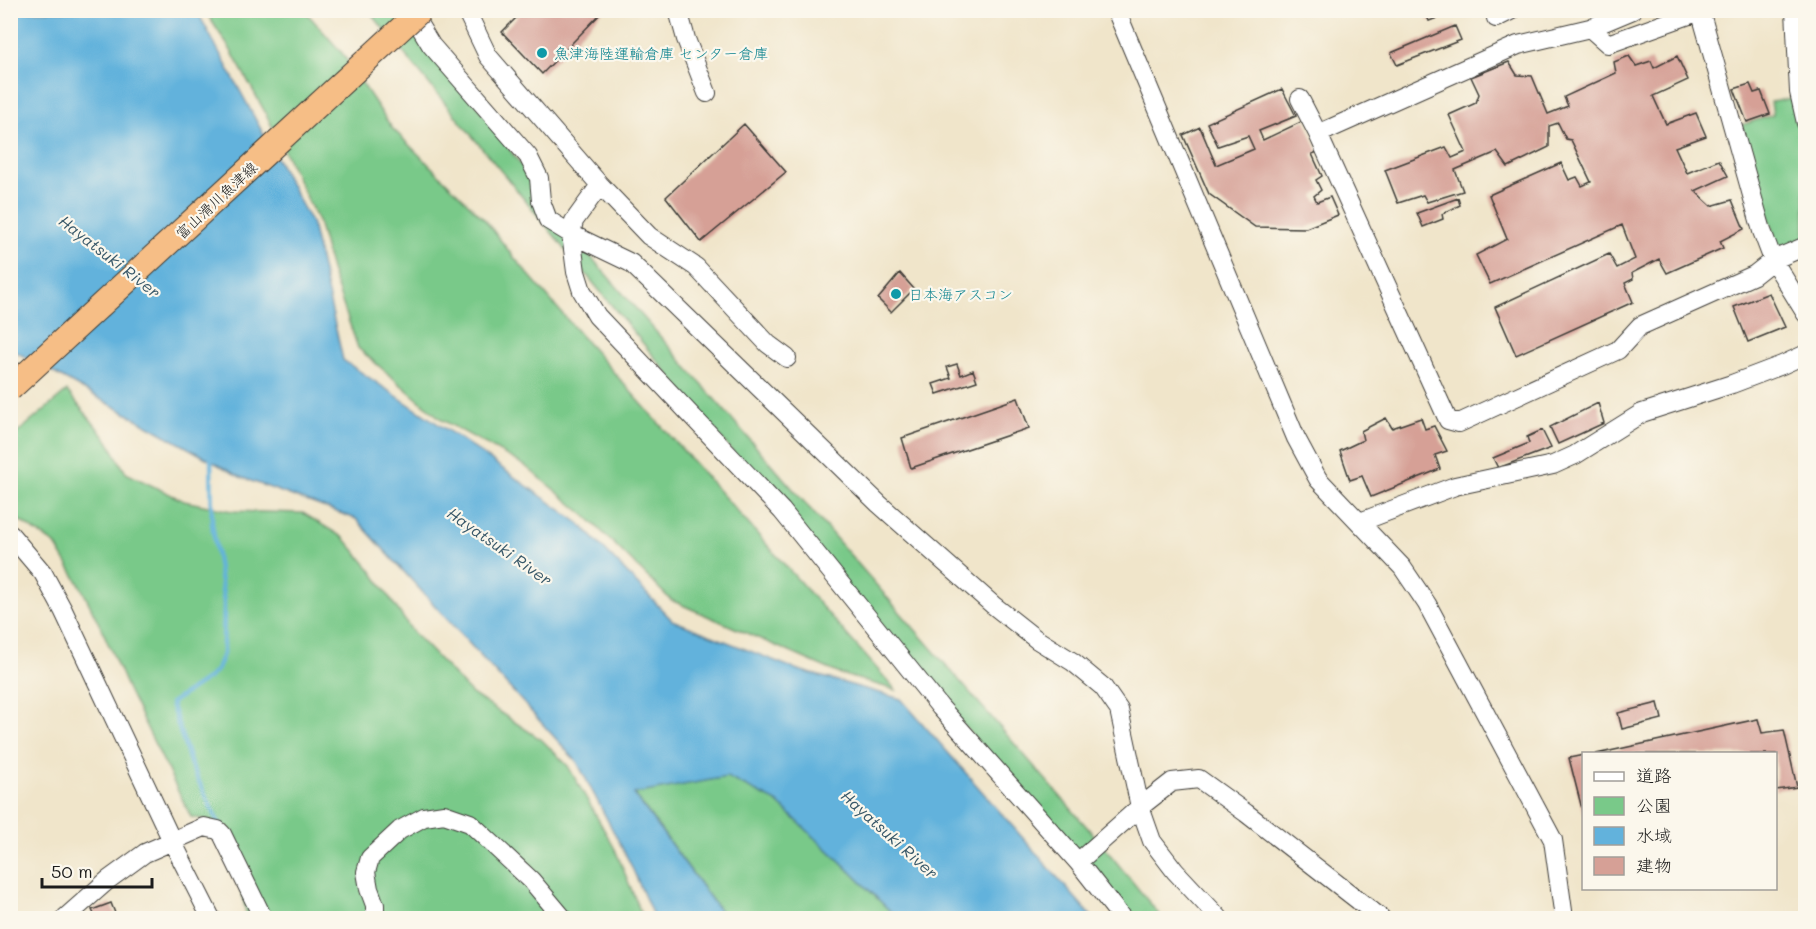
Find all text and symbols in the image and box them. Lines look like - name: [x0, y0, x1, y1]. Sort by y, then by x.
- place label: 魚津海陸運輸倉庫 センター倉庫: [554, 43, 768, 63]
- marker: 魚津海陸運輸倉庫 センター倉庫: [535, 46, 549, 60]
- street label: 富山滑川魚津線: [171, 157, 261, 243]
- water label: Hayatsuki River: [55, 210, 165, 302]
- place label: 日本海アスコン: [908, 284, 1013, 304]
- marker: 日本海アスコン: [889, 287, 903, 301]
- water label: Hayatsuki River: [443, 502, 557, 590]
- legend: [1582, 752, 1777, 890]
- text: 道路: [1636, 763, 1672, 787]
- water label: Hayatsuki River: [837, 785, 943, 883]
- text: 公園: [1636, 793, 1672, 817]
- text: 水域: [1636, 823, 1672, 847]
- scale bar: [42, 851, 152, 889]
- text: 建物: [1636, 853, 1672, 877]
- text: 50 m: [51, 859, 93, 883]

